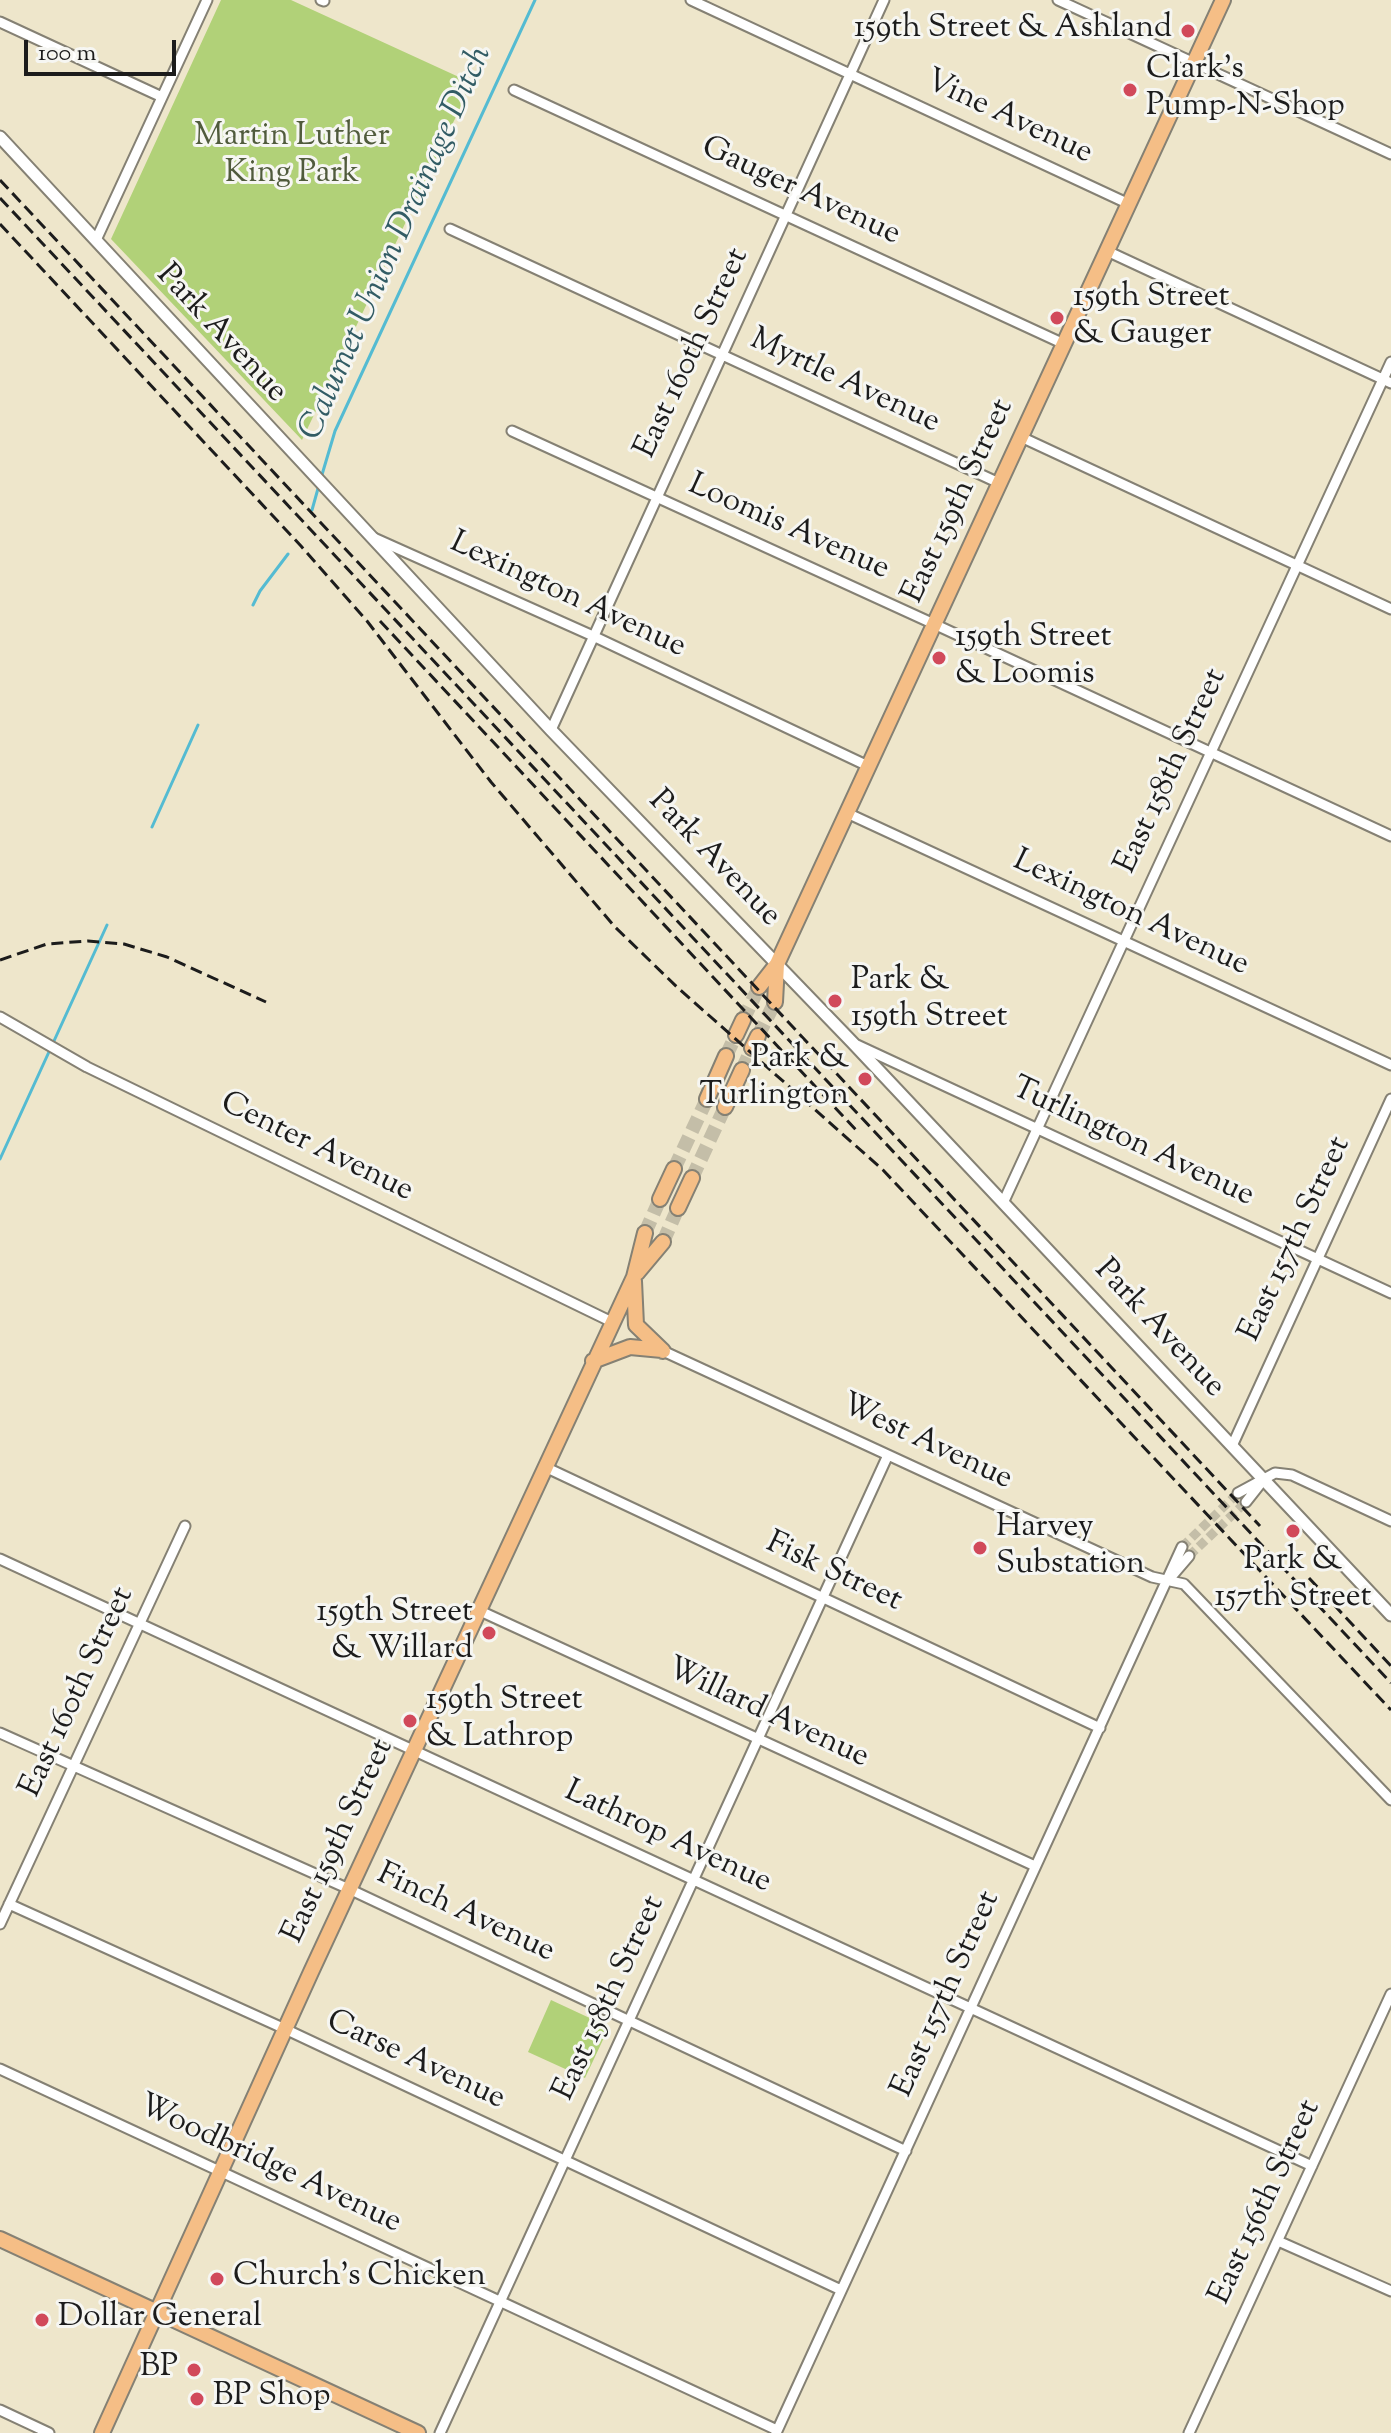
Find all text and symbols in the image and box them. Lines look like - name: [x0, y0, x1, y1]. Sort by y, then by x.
- place label: 159th Street & Ashland: [854, 12, 1172, 50]
- marker: 159th Street & Ashland: [1179, 22, 1197, 40]
- scale bar: [28, 24, 180, 74]
- text: 100 m: [38, 37, 96, 71]
- water label: Calumet Union Drainage Ditch: [293, 41, 503, 447]
- place label: Clark's Pump-N-Shop: [1146, 53, 1345, 128]
- street label: Vine Avenue: [918, 64, 1098, 174]
- marker: Clark's Pump-N-Shop: [1121, 81, 1139, 99]
- park label: Martin Luther King Park: [194, 120, 390, 195]
- street label: Gauger Avenue: [694, 130, 906, 256]
- street label: East 160th Street: [629, 243, 759, 465]
- street label: Park Avenue: [146, 258, 294, 412]
- place label: 159th Street & Gauger: [1073, 281, 1229, 356]
- marker: 159th Street & Gauger: [1048, 309, 1066, 327]
- street label: Myrtle Avenue: [743, 322, 945, 444]
- street label: East 159th Street: [896, 394, 1024, 610]
- street label: Loomis Avenue: [681, 467, 895, 591]
- street label: Lexington Avenue: [443, 526, 691, 668]
- place label: 159th Street & Loomis: [955, 621, 1111, 696]
- marker: 159th Street & Loomis: [930, 649, 948, 667]
- street label: East 158th Street: [1109, 664, 1237, 880]
- street label: Park Avenue: [638, 784, 788, 936]
- street label: Lexington Avenue: [1006, 844, 1254, 986]
- place label: Park & 159th Street: [851, 964, 1007, 1039]
- marker: Park & 159th Street: [826, 992, 844, 1010]
- place label: Park & Turlington: [699, 1042, 849, 1117]
- marker: Park & Turlington: [856, 1070, 874, 1088]
- street label: Turlington Avenue: [1005, 1071, 1259, 1217]
- street label: Center Avenue: [213, 1086, 419, 1212]
- street label: East 157th Street: [1233, 1132, 1361, 1348]
- street label: Park Avenue: [1084, 1253, 1232, 1407]
- street label: West Avenue: [834, 1388, 1018, 1500]
- place label: Harvey Substation: [996, 1511, 1145, 1586]
- marker: Park & 157th Street: [1284, 1522, 1302, 1540]
- street label: Fisk Street: [759, 1526, 907, 1622]
- marker: Harvey Substation: [971, 1539, 989, 1557]
- place label: Park & 157th Street: [1214, 1544, 1372, 1619]
- street label: East 160th Street: [14, 1582, 144, 1804]
- place label: 159th Street & Willard: [317, 1596, 473, 1671]
- marker: 159th Street & Willard: [480, 1624, 498, 1642]
- street label: Willard Avenue: [660, 1651, 874, 1779]
- place label: 159th Street & Lathrop: [426, 1684, 582, 1759]
- marker: 159th Street & Lathrop: [401, 1712, 419, 1730]
- street label: East 159th Street: [276, 1734, 404, 1950]
- street label: Lathrop Avenue: [557, 1774, 777, 1904]
- street label: Finch Avenue: [370, 1857, 560, 1973]
- street label: East 157th Street: [885, 1886, 1011, 2104]
- street label: East 158th Street: [547, 1891, 675, 2107]
- street label: Carse Avenue: [319, 2004, 511, 2120]
- street label: Woodbridge Avenue: [131, 2088, 407, 2244]
- street label: East 156th Street: [1203, 2095, 1331, 2311]
- place label: Church's Chicken: [233, 2260, 486, 2298]
- marker: Church's Chicken: [208, 2270, 226, 2288]
- place label: Dollar General: [58, 2301, 262, 2339]
- marker: Dollar General: [33, 2311, 51, 2329]
- place label: BP: [140, 2351, 178, 2389]
- marker: BP: [185, 2361, 203, 2379]
- place label: BP Shop: [213, 2380, 331, 2418]
- marker: BP Shop: [188, 2390, 206, 2408]

